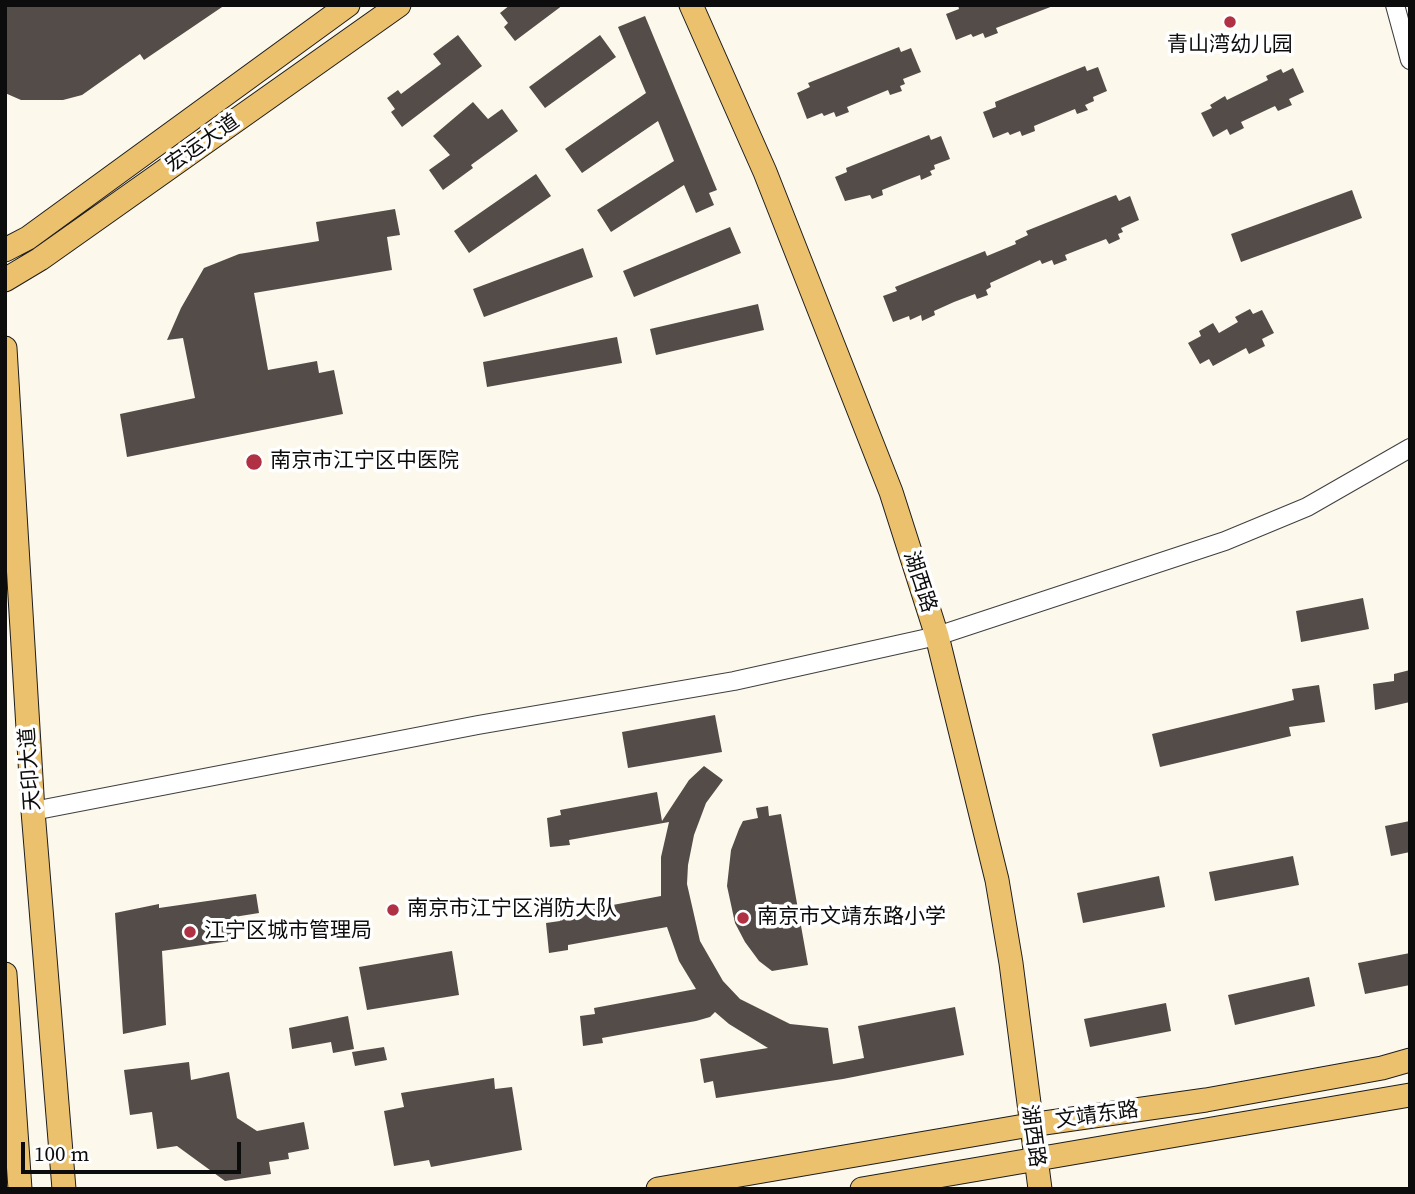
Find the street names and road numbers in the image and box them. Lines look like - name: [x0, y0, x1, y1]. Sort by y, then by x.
- street label: 宏运大道: [161, 110, 245, 178]
- street label: 湖西路: [897, 548, 941, 616]
- street label: 天印大道: [16, 726, 46, 812]
- street label: 文靖东路: [1054, 1098, 1140, 1134]
- street label: 湖西路: [1015, 1103, 1049, 1169]

